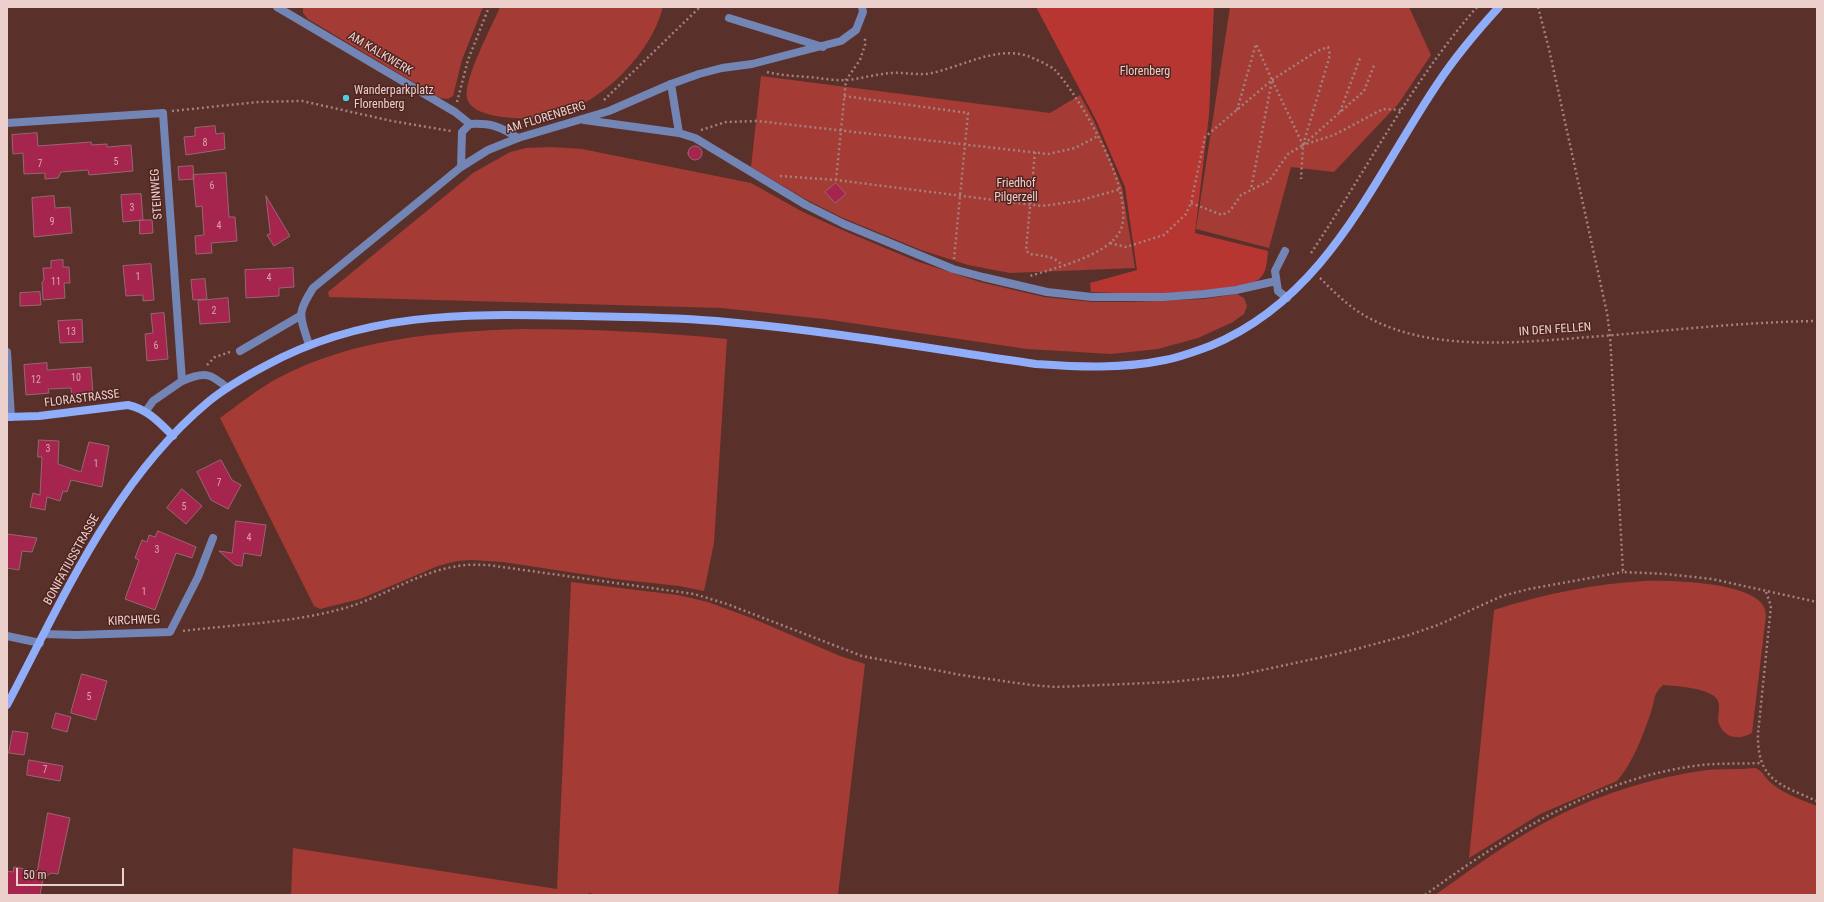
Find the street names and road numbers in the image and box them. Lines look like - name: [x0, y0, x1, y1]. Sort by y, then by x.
- street label: AM KALKWERK: [345, 29, 415, 79]
- street label: AM FLORENBERG: [504, 99, 588, 137]
- street label: STEINWEG: [148, 168, 166, 220]
- street label: IN DEN FELLEN: [1518, 320, 1592, 340]
- street label: FLORASTRASSE: [44, 387, 120, 411]
- street label: BONIFATIUSSTRASSE: [41, 512, 103, 608]
- street label: KIRCHWEG: [108, 613, 160, 629]

